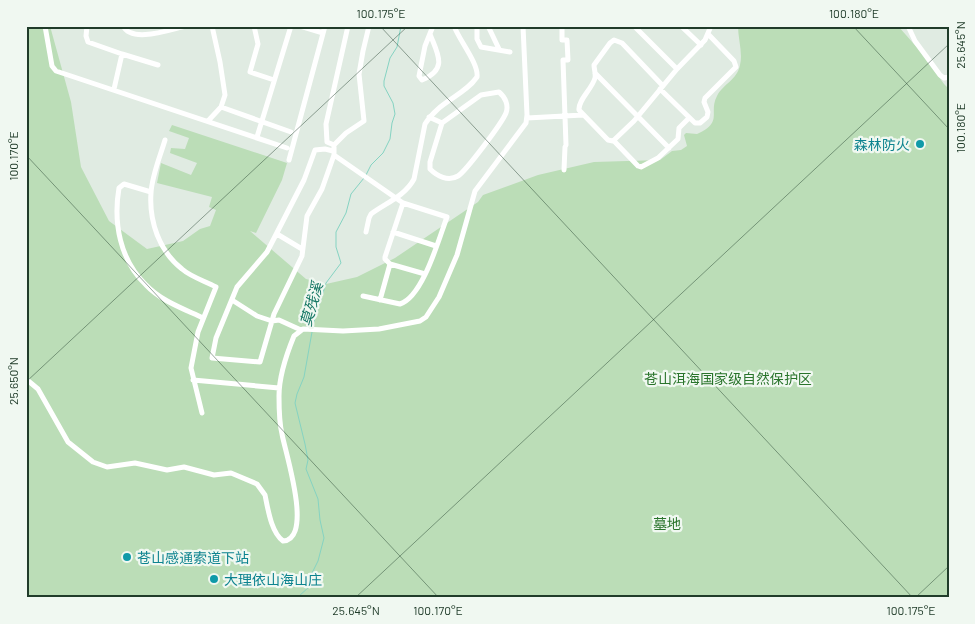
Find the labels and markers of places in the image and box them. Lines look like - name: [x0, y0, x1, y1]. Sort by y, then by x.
- place label: 森林防火: [854, 136, 910, 153]
- marker: 森林防火: [914, 138, 926, 150]
- place label: 苍山感通索道下站: [137, 549, 249, 566]
- marker: 苍山感通索道下站: [121, 551, 133, 563]
- place label: 大理依山海山庄: [224, 571, 322, 588]
- marker: 大理依山海山庄: [208, 573, 220, 585]

